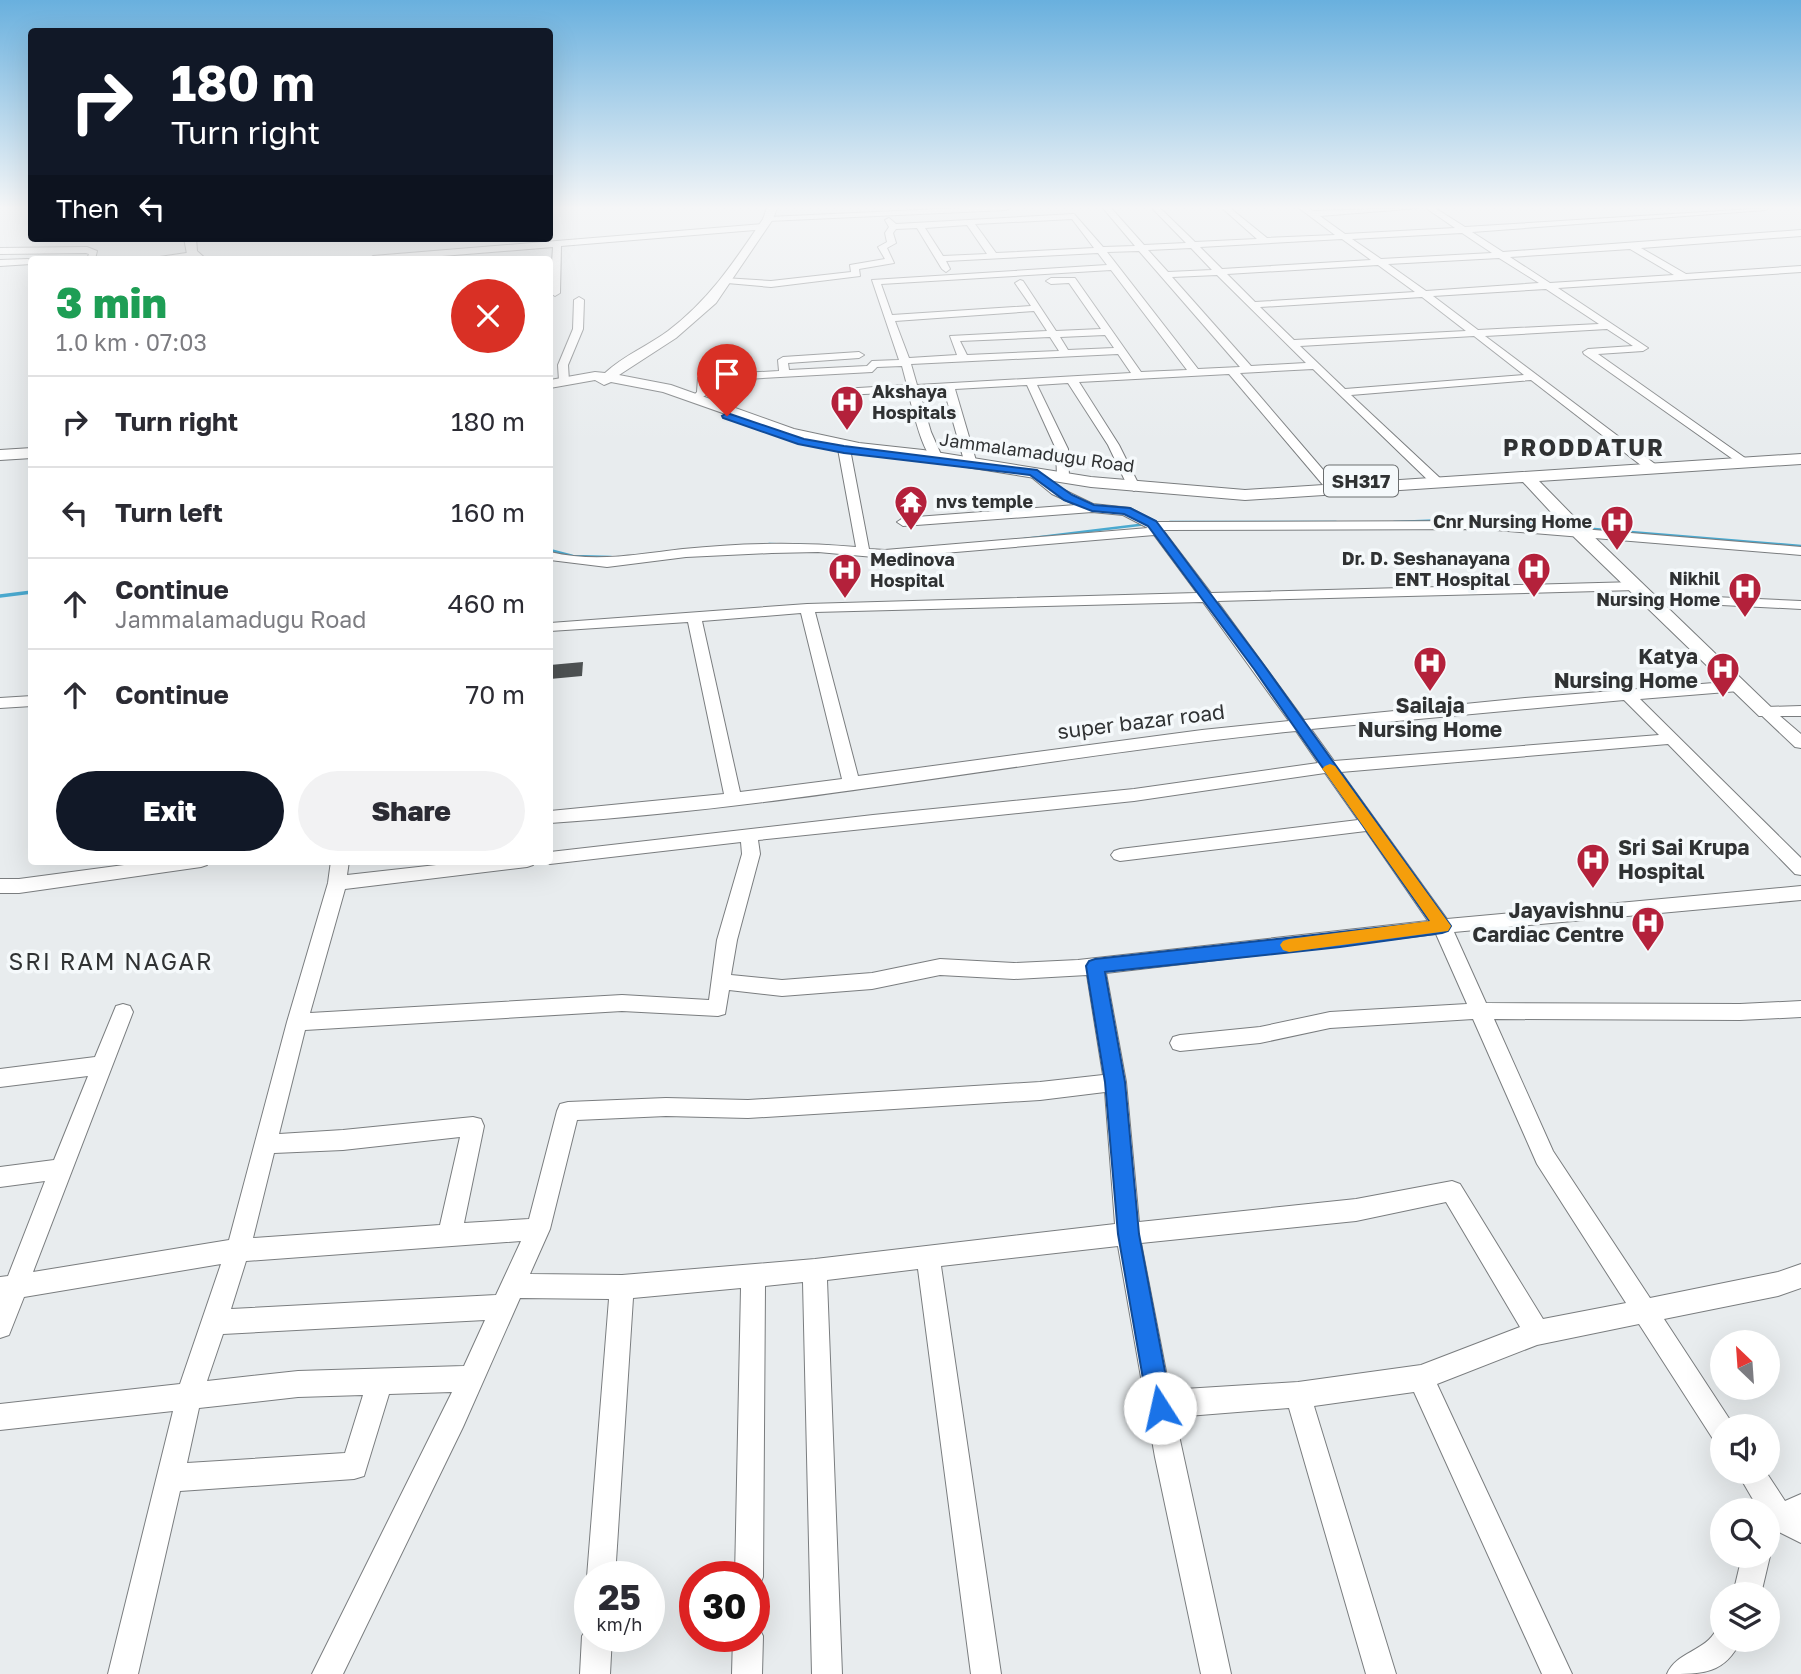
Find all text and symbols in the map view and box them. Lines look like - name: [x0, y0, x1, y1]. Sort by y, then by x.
- text: 180 m: [171, 53, 315, 112]
- icon: right: [56, 56, 147, 147]
- text: Turn right: [171, 113, 320, 151]
- icon: left: [133, 189, 171, 227]
- text: Then: [56, 193, 119, 224]
- text: 3 min: [56, 277, 167, 327]
- button: close: [451, 279, 525, 353]
- text: 1.0 km · 07:03: [56, 328, 207, 356]
- pin: [697, 344, 757, 416]
- icon: arrive: [708, 355, 746, 393]
- place label: Akshaya Hospitals: [872, 380, 956, 423]
- hospital icon: Akshaya Hospitals: [828, 383, 866, 432]
- icon: right: [56, 403, 94, 441]
- text: Turn right: [115, 406, 238, 437]
- text: 180 m: [451, 406, 525, 437]
- street label: Jammalamadugu Road: [938, 427, 1136, 477]
- district label: PRODDATUR: [1503, 433, 1665, 461]
- road number: SH317: [1324, 466, 1398, 496]
- temple icon: nvs temple: [892, 483, 930, 532]
- place label: nvs temple: [936, 490, 1033, 512]
- icon: left: [56, 494, 94, 532]
- text: Turn left: [115, 497, 223, 528]
- text: 160 m: [451, 497, 525, 528]
- hospital icon: Cnr Nursing Home: [1598, 503, 1636, 552]
- place label: Cnr Nursing Home: [1433, 510, 1592, 532]
- place label: Dr. D. Seshanayana ENT Hospital: [1342, 547, 1510, 590]
- place label: Medinova Hospital: [870, 548, 955, 591]
- hospital icon: Dr. D. Seshanayana ENT Hospital: [1515, 550, 1553, 599]
- hospital icon: Medinova Hospital: [826, 551, 864, 600]
- place label: Nikhil Nursing Home: [1596, 567, 1720, 610]
- hospital icon: Nikhil Nursing Home: [1726, 570, 1764, 619]
- text: Continue: [115, 574, 229, 605]
- icon: ahead: [56, 585, 94, 623]
- text: 460 m: [448, 588, 525, 619]
- text: Jammalamadugu Road: [115, 605, 366, 633]
- place label: Katya Nursing Home: [1554, 643, 1698, 693]
- hospital icon: Sailaja Nursing Home: [1411, 644, 1449, 693]
- hospital icon: Katya Nursing Home: [1704, 650, 1742, 699]
- icon: ahead: [56, 676, 94, 714]
- text: Continue: [115, 679, 229, 710]
- text: 70 m: [466, 679, 525, 710]
- place label: Sailaja Nursing Home: [1358, 692, 1502, 742]
- street label: super bazar road: [1056, 698, 1226, 744]
- button: Exit: [56, 771, 284, 851]
- button: Share: [298, 771, 525, 851]
- place label: Sri Sai Krupa Hospital: [1618, 834, 1750, 884]
- hospital icon: Sri Sai Krupa Hospital: [1574, 841, 1612, 890]
- place label: Jayavishnu Cardiac Centre: [1472, 897, 1624, 947]
- hospital icon: Jayavishnu Cardiac Centre: [1629, 904, 1667, 953]
- district label: SRI RAM NAGAR: [8, 947, 214, 975]
- north arrow: [1710, 1330, 1780, 1400]
- map controls: [1710, 1330, 1780, 1652]
- position arrow: [1123, 1371, 1197, 1445]
- button: sound: [1710, 1414, 1780, 1484]
- button: search: [1710, 1498, 1780, 1568]
- speed limit sign: 30: [679, 1561, 770, 1652]
- text: 25: [598, 1576, 641, 1618]
- button: layers: [1710, 1582, 1780, 1652]
- text: km/h: [597, 1613, 642, 1635]

